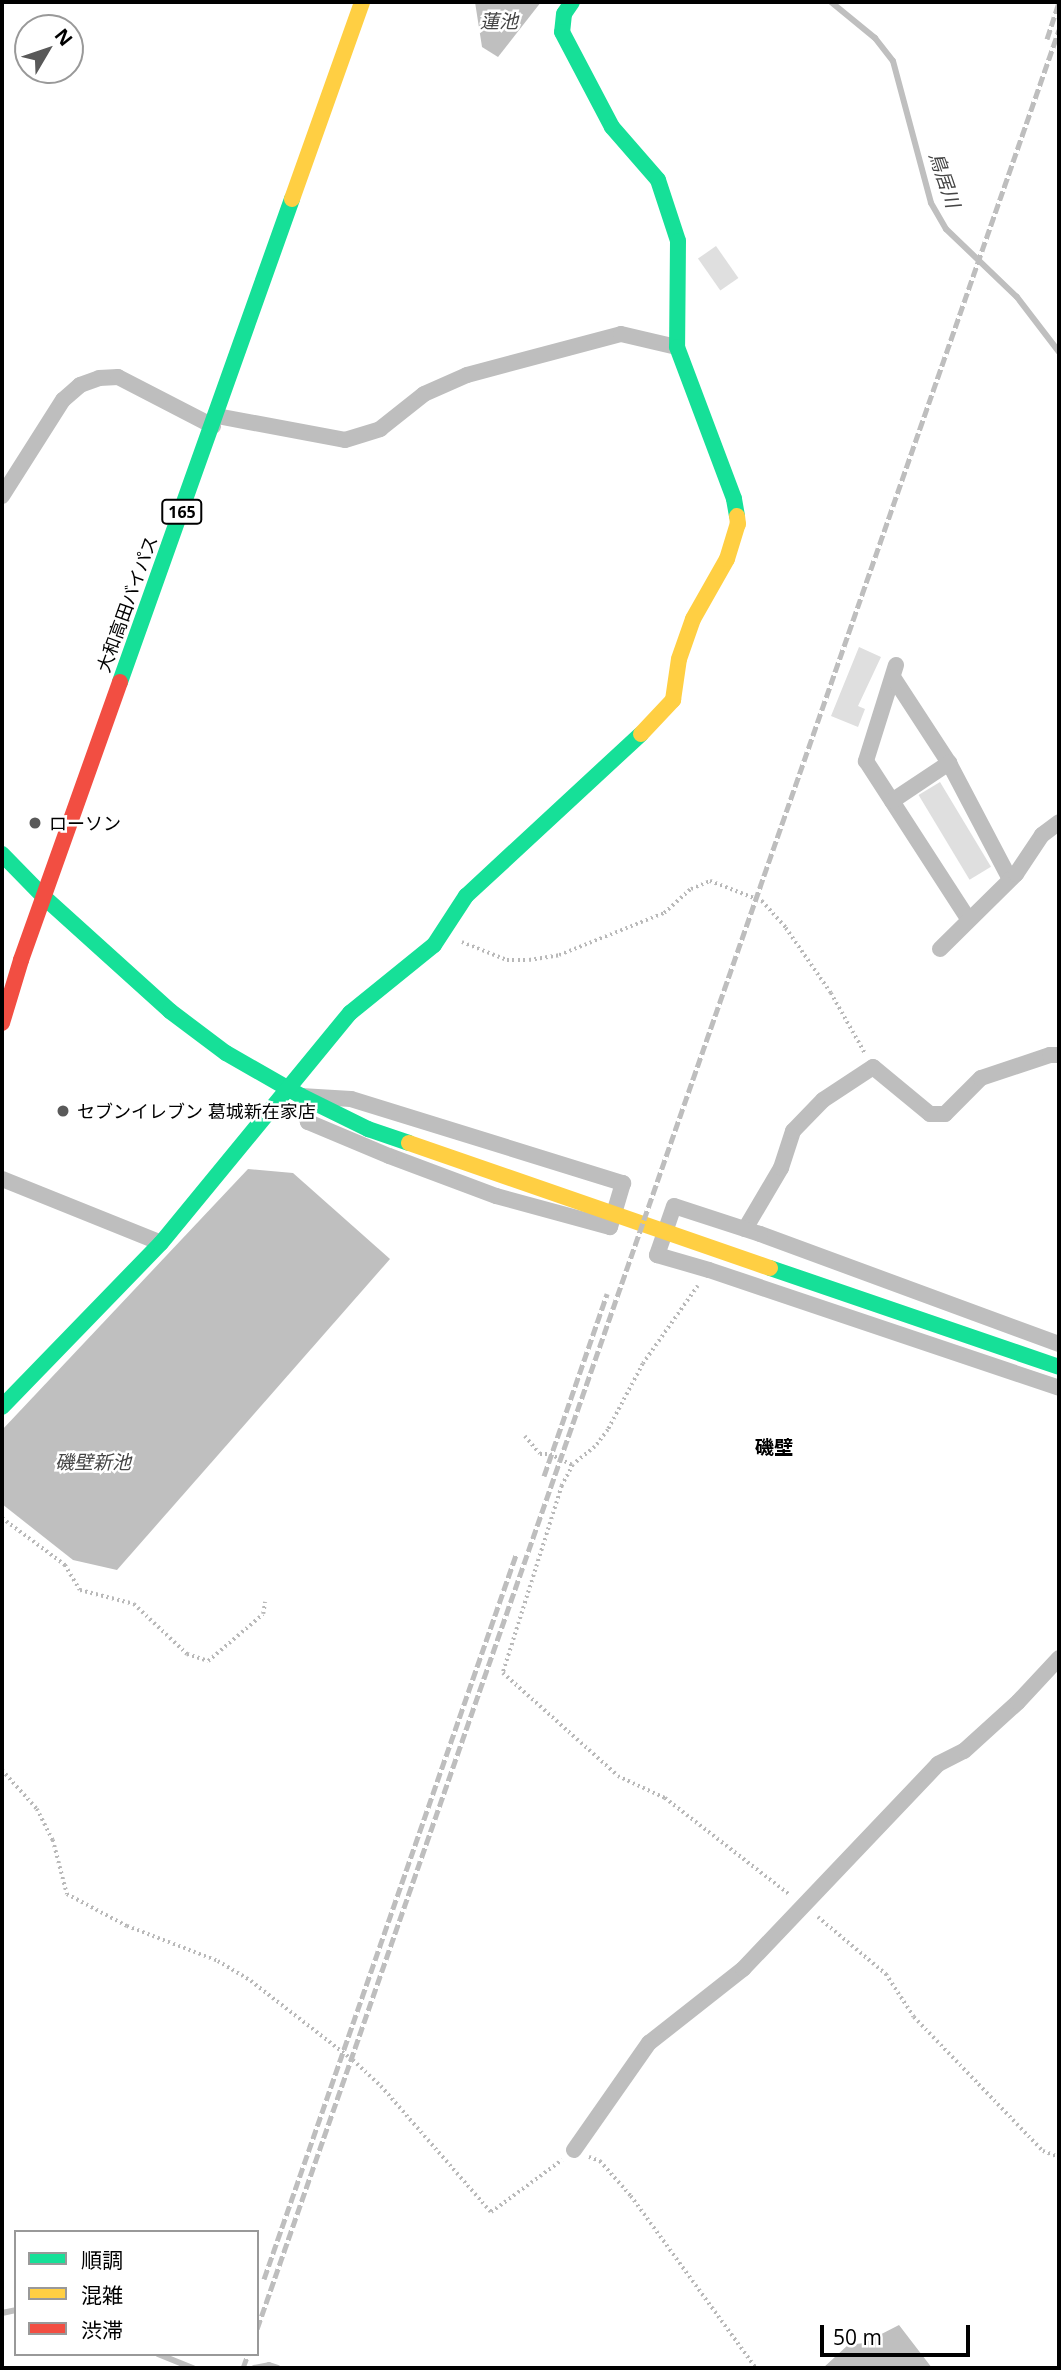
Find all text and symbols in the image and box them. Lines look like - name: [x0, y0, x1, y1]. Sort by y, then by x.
- water label: 蓮池: [480, 11, 518, 33]
- north arrow: [14, 14, 84, 84]
- text: N: [49, 23, 79, 51]
- water label: 鳥居川: [924, 149, 964, 211]
- road number: 165: [161, 499, 203, 524]
- street label: 大和高田バイパス: [92, 533, 162, 675]
- place label: ローソン: [49, 812, 121, 834]
- marker: ローソン: [27, 815, 43, 831]
- place label: セブンイレブン 葛城新在家店: [77, 1100, 316, 1122]
- marker: セブンイレブン 葛城新在家店: [55, 1103, 71, 1119]
- district label: 磯壁: [755, 1437, 793, 1459]
- water label: 磯壁新池: [55, 1452, 131, 1474]
- legend: [14, 2230, 259, 2356]
- text: 順調: [81, 2246, 123, 2274]
- text: 混雑: [81, 2281, 123, 2309]
- scale bar: [823, 2310, 974, 2354]
- text: 渋滞: [81, 2316, 123, 2344]
- text: 50 m: [833, 2323, 882, 2351]

